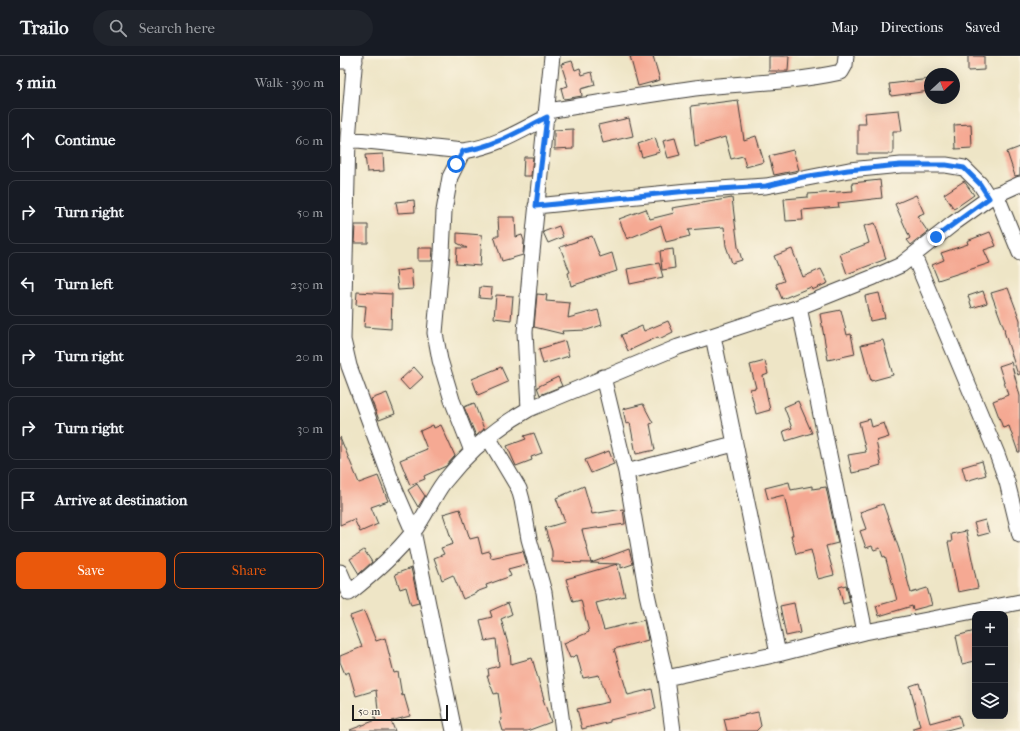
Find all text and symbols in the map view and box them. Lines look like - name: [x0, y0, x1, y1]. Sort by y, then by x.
- search box: [93, 10, 373, 46]
- text: Trailo: [20, 17, 69, 39]
- icon: search: [107, 17, 129, 39]
- text: Search here: [139, 19, 215, 37]
- text: Map: [831, 19, 858, 36]
- text: Directions: [880, 19, 943, 36]
- text: Saved: [965, 19, 1000, 36]
- north arrow: [924, 68, 960, 104]
- text: 5 min: [16, 72, 56, 92]
- text: Walk · 390 m: [255, 75, 324, 90]
- icon: ahead: [17, 129, 39, 151]
- text: Continue: [55, 131, 115, 149]
- text: 60 m: [295, 133, 323, 148]
- route start: [447, 155, 465, 173]
- icon: right: [17, 201, 39, 223]
- text: Turn right: [55, 203, 124, 221]
- text: 50 m: [297, 205, 323, 220]
- route end: [927, 228, 945, 246]
- icon: left: [17, 273, 39, 295]
- text: Turn left: [55, 275, 113, 293]
- text: 230 m: [290, 277, 323, 292]
- icon: right: [17, 345, 39, 367]
- text: Turn right: [55, 347, 124, 365]
- text: 20 m: [296, 349, 323, 364]
- icon: right: [17, 417, 39, 439]
- text: Turn right: [55, 419, 124, 437]
- text: 30 m: [297, 421, 323, 436]
- icon: arrive: [17, 489, 39, 511]
- text: Arrive at destination: [55, 491, 187, 509]
- button: Save: [16, 552, 166, 589]
- button: Share: [174, 552, 324, 589]
- map controls: [972, 611, 1008, 719]
- button: +: [972, 611, 1008, 647]
- button: −: [972, 647, 1008, 683]
- button: layers: [972, 683, 1008, 719]
- scale bar: [352, 703, 448, 722]
- text: 50 m: [358, 705, 380, 718]

